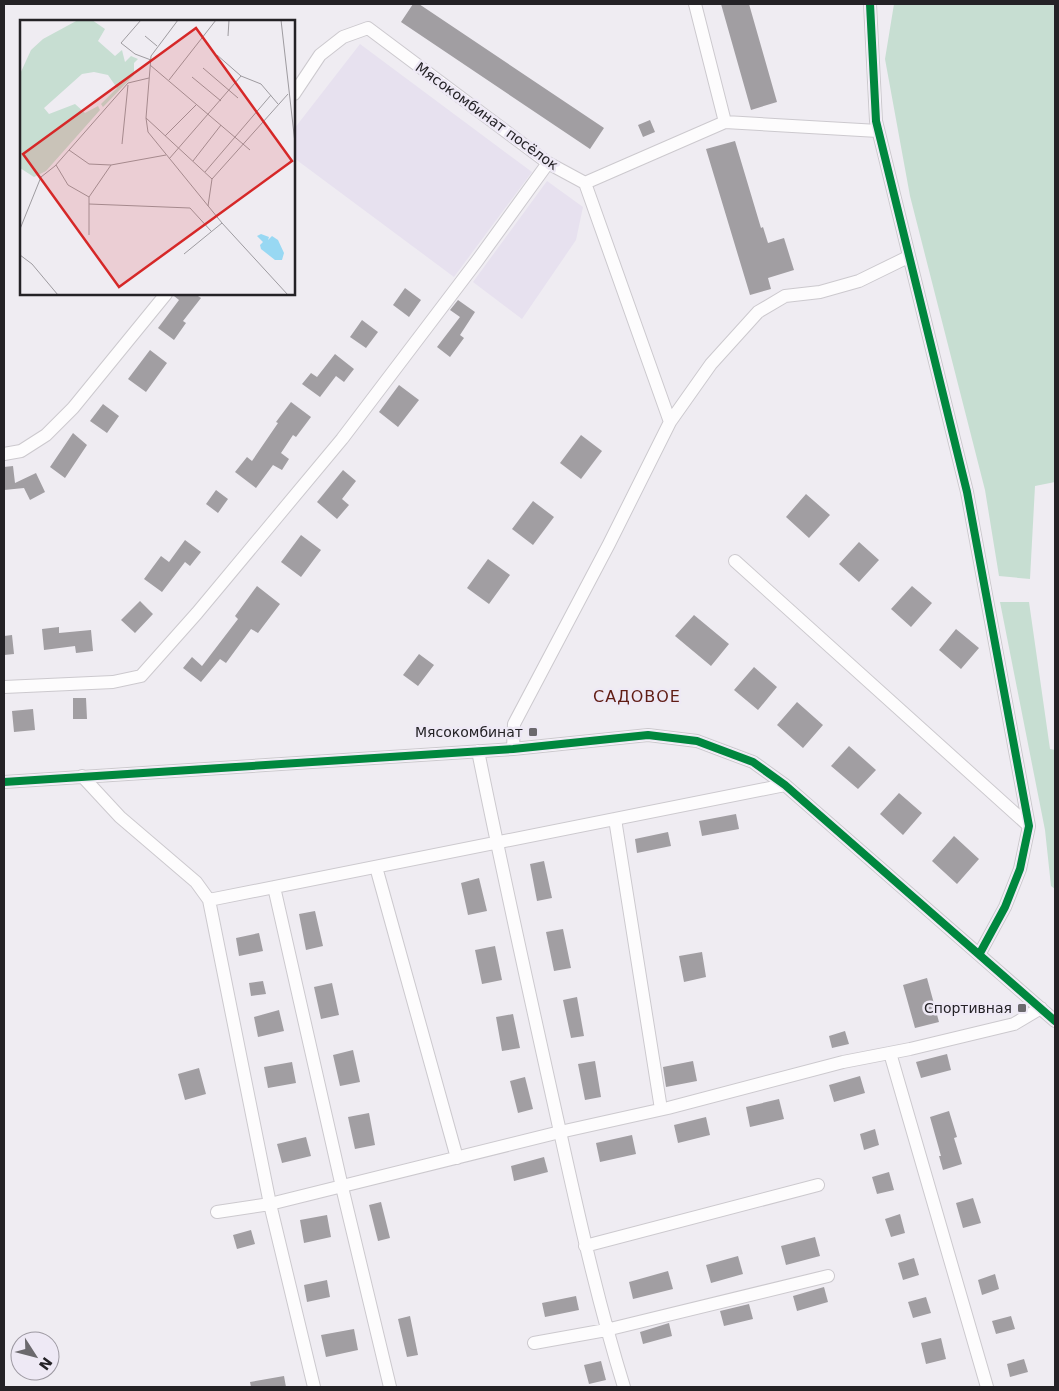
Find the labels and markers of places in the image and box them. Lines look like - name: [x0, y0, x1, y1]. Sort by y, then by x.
- place label: Мясокомбинат: [415, 724, 523, 740]
- marker: Мясокомбинат: [527, 726, 539, 738]
- place label: Спортивная: [924, 1000, 1012, 1016]
- marker: Спортивная: [1016, 1002, 1028, 1014]

